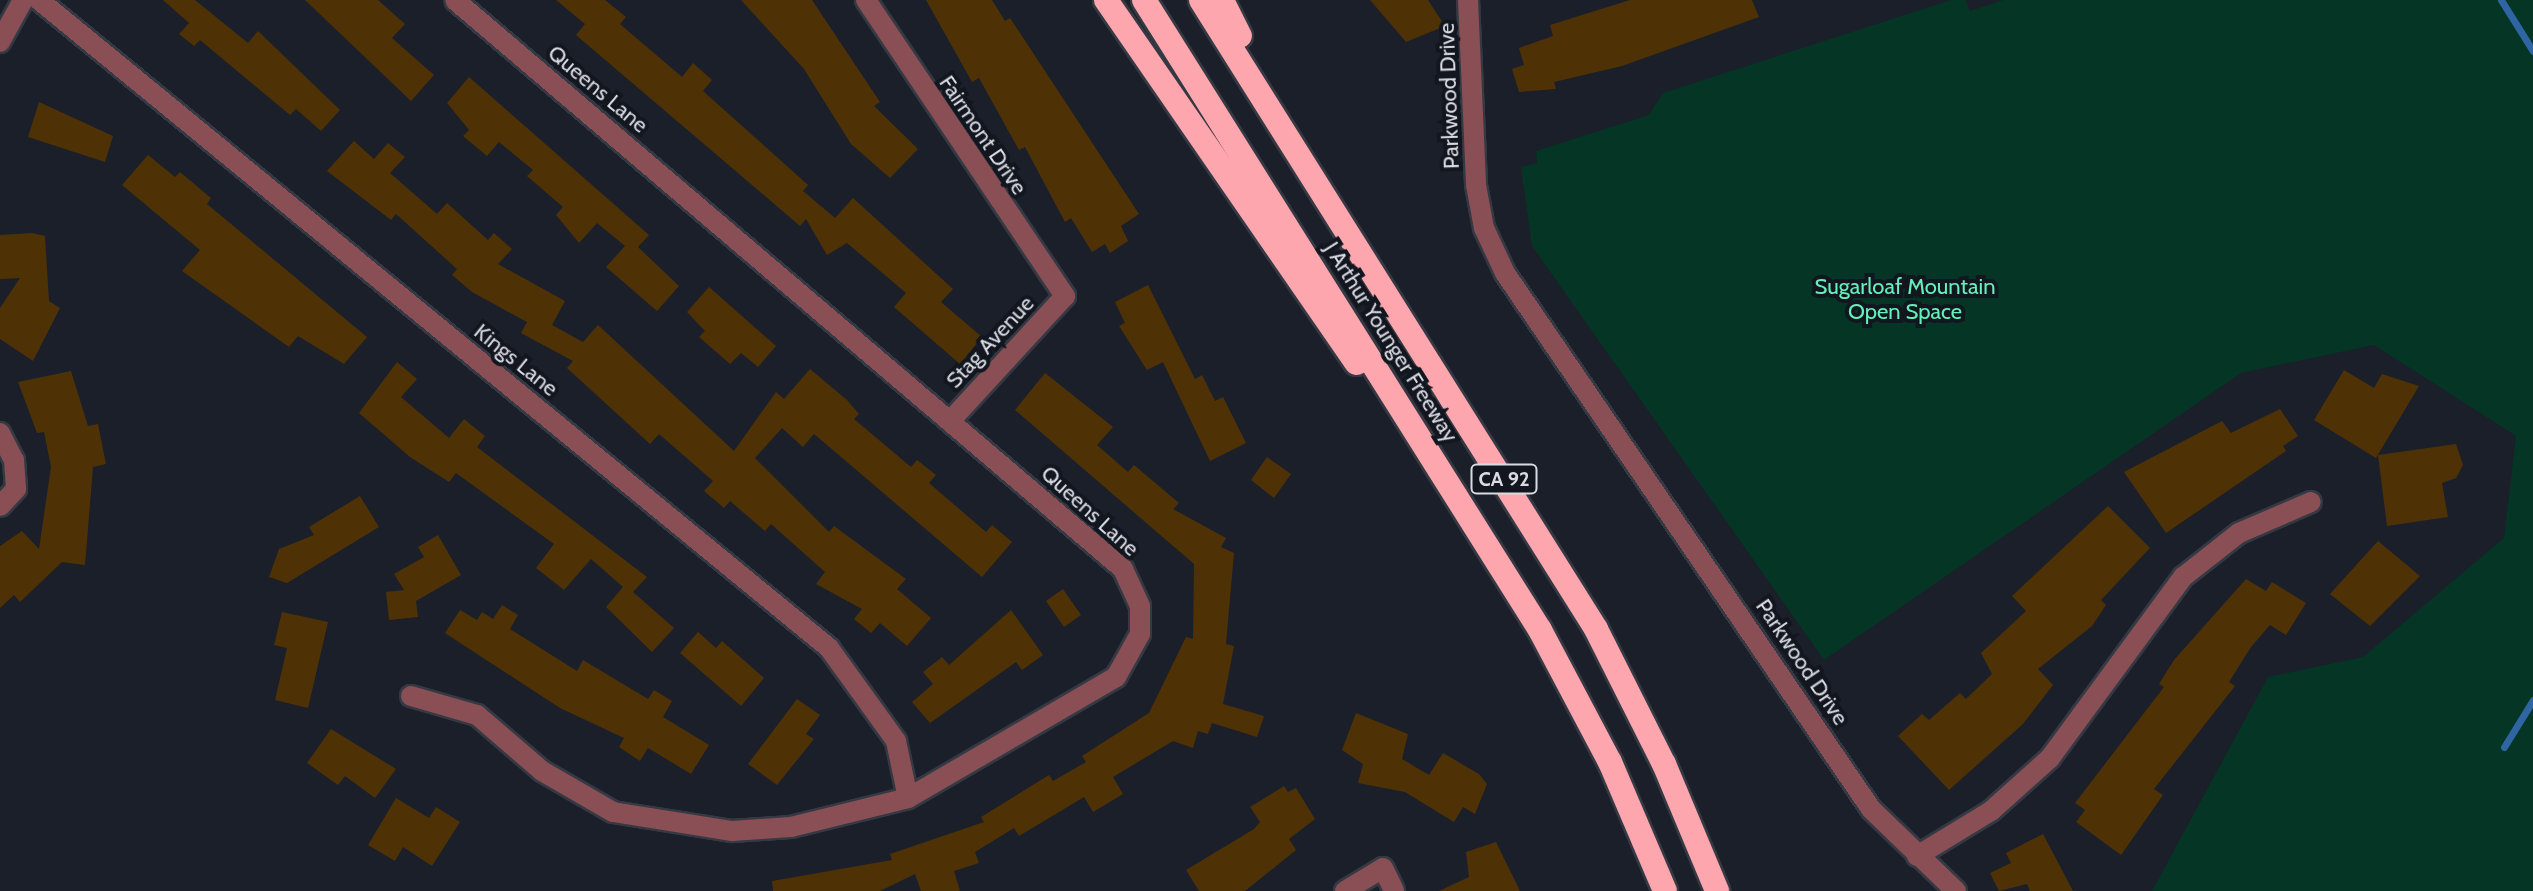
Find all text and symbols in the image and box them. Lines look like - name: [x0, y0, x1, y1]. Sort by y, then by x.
- street label: Parkwood Drive: [1433, 22, 1465, 170]
- street label: Queens Lane: [543, 40, 653, 138]
- street label: Fairmont Drive: [934, 71, 1032, 199]
- street label: J Arthur Younger Freeway: [1319, 237, 1463, 447]
- park label: Sugarloaf Mountain Open Space: [1815, 273, 1995, 324]
- street label: Stag Avenue: [941, 291, 1039, 393]
- street label: Kings Lane: [469, 318, 563, 402]
- street label: Queens Lane: [1036, 460, 1144, 562]
- road number: CA 92: [1470, 463, 1538, 495]
- street label: Parkwood Drive: [1750, 594, 1854, 730]

